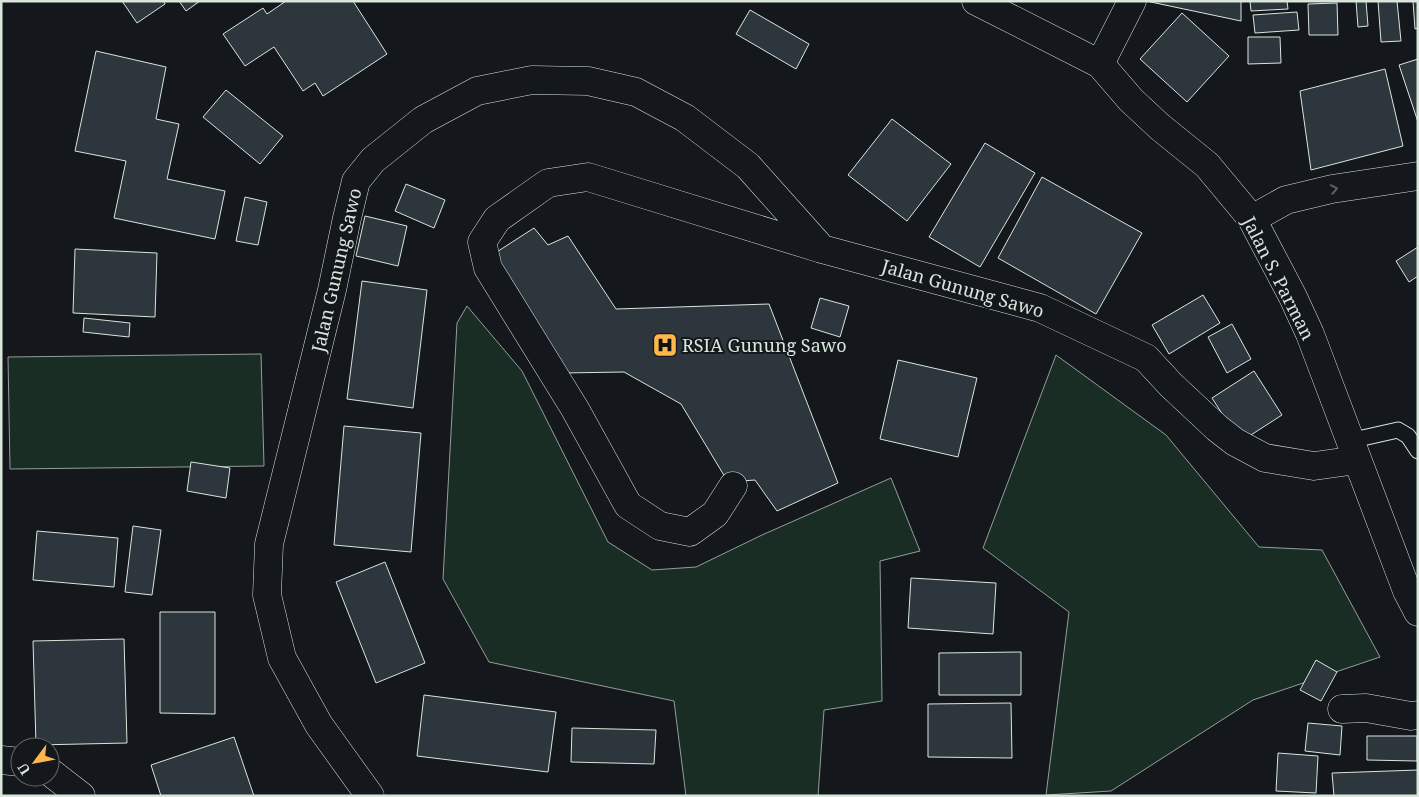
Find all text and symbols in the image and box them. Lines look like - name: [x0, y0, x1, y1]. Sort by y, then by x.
- one-way arrow: [1329, 185, 1338, 195]
- street label: Jalan Gunung Sawo: [305, 186, 367, 355]
- street label: Jalan S. Parman: [1237, 211, 1321, 344]
- street label: Jalan Gunung Sawo: [878, 253, 1047, 323]
- hospital icon: RSIA Gunung Sawo: [652, 332, 678, 358]
- place label: RSIA Gunung Sawo: [682, 333, 847, 357]
- north arrow: [10, 737, 60, 787]
- text: U: [12, 759, 34, 779]

